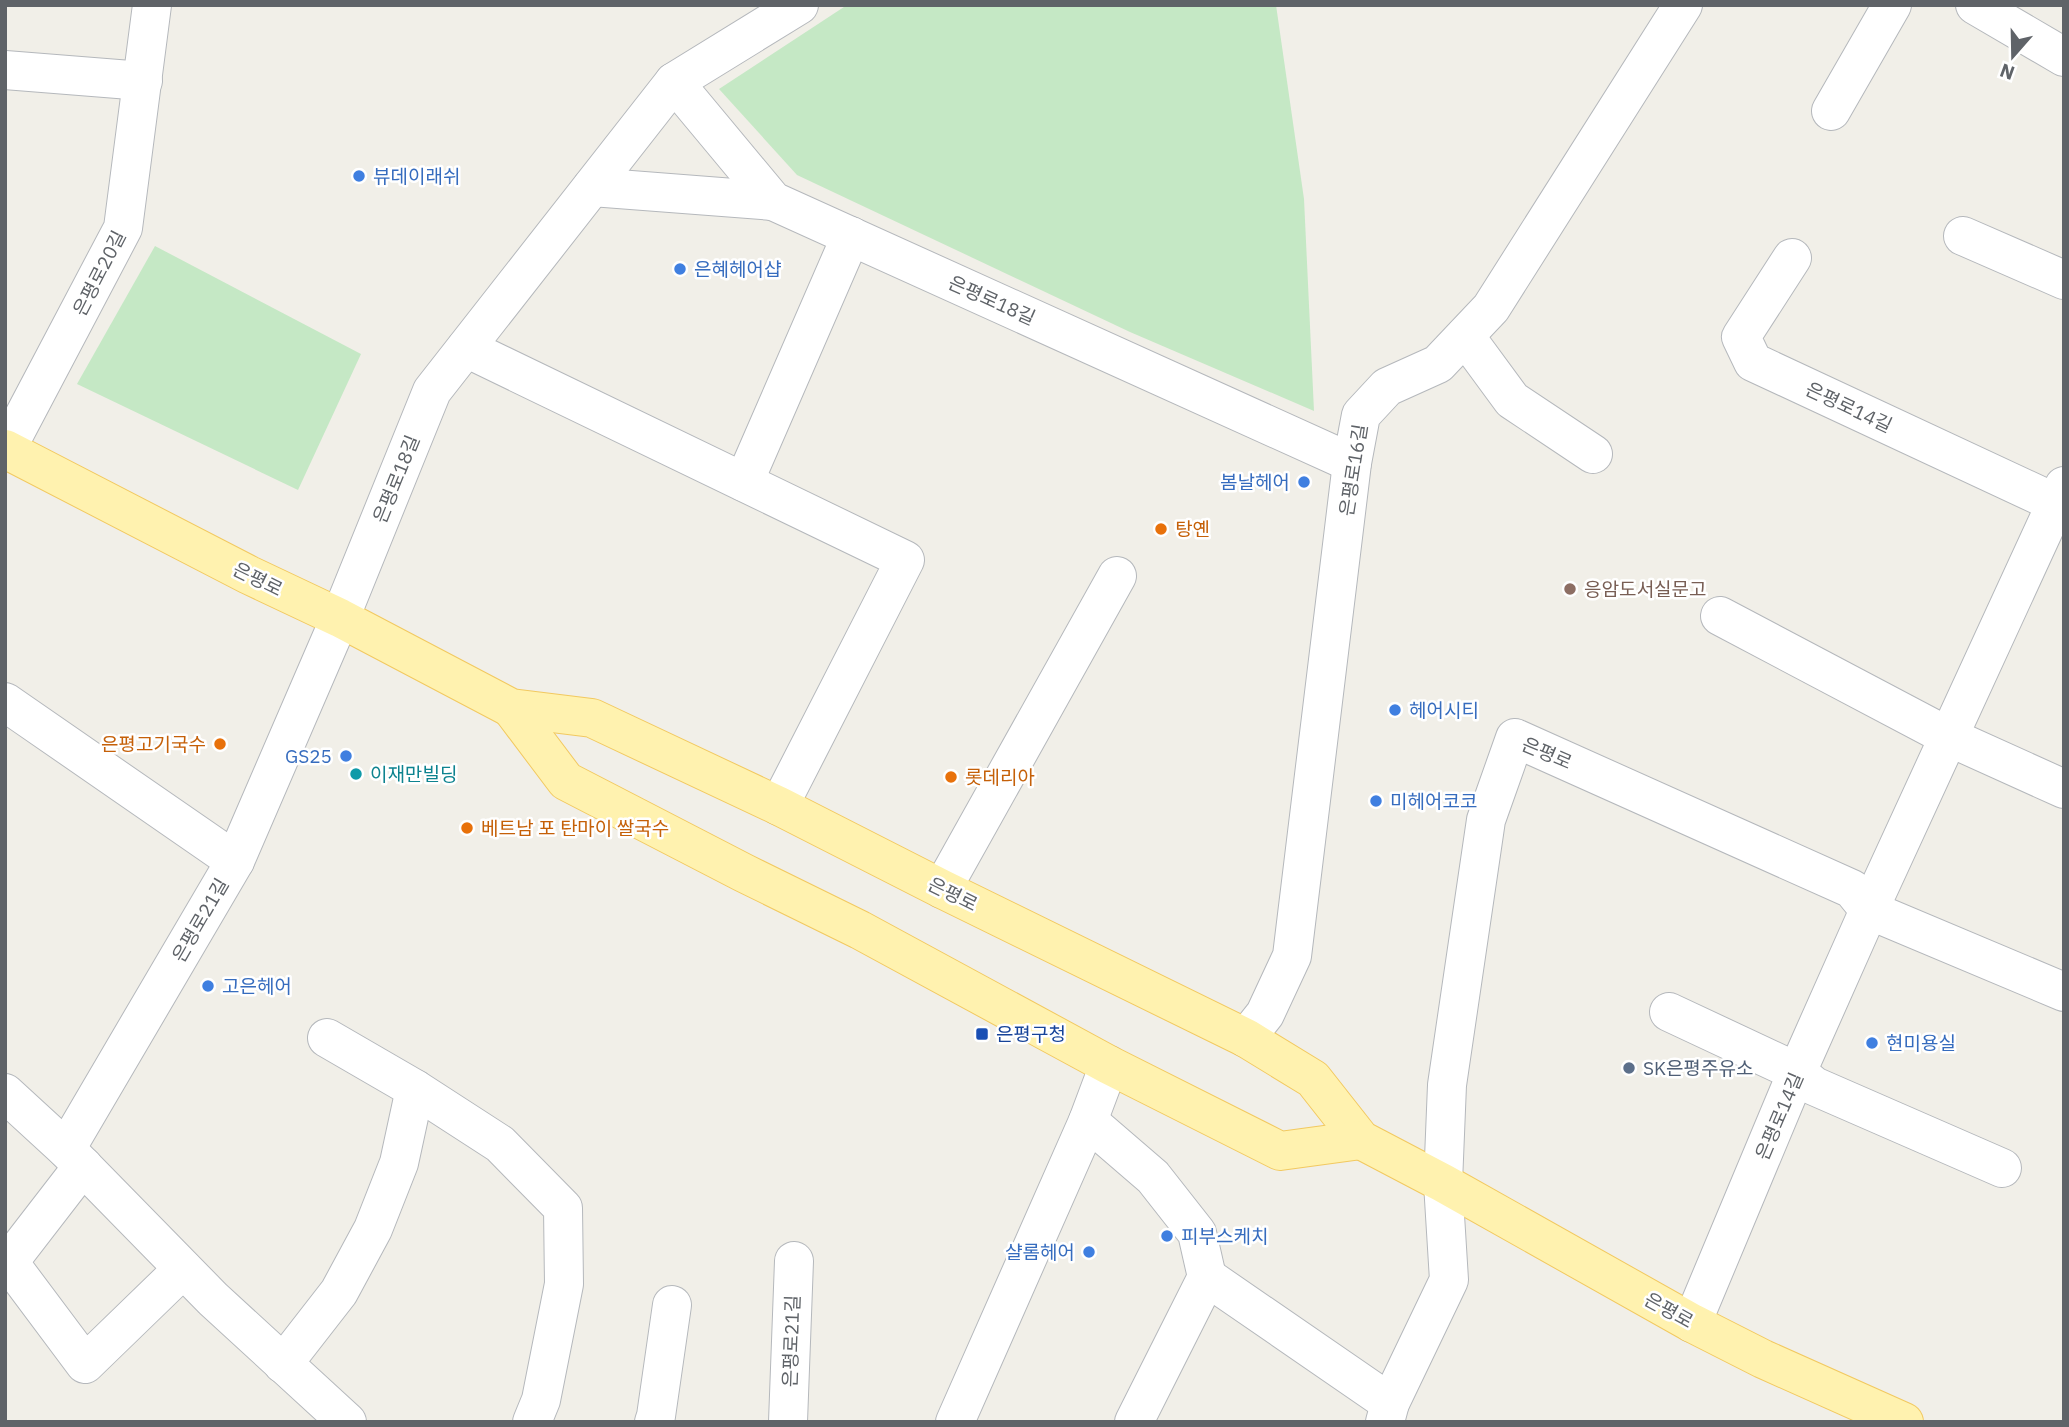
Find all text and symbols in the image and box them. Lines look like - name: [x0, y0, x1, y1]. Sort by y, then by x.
- north arrow: [1978, 21, 2048, 91]
- text: N: [1997, 58, 2018, 86]
- place label: 뷰데이래쉬: [373, 164, 460, 188]
- marker: 뷰데이래쉬: [351, 168, 367, 184]
- street label: 은평로20길: [67, 226, 131, 320]
- place label: 은혜헤어샵: [694, 257, 781, 281]
- marker: 은혜헤어샵: [672, 261, 688, 277]
- street label: 은평로18길: [945, 270, 1039, 330]
- street label: 은평로14길: [1802, 377, 1896, 437]
- street label: 은평로16길: [1334, 422, 1372, 518]
- street label: 은평로18길: [368, 432, 424, 526]
- place label: 봄날헤어: [1220, 470, 1290, 494]
- marker: 봄날헤어: [1296, 474, 1312, 490]
- place label: 탕옌: [1175, 517, 1210, 541]
- marker: 탕옌: [1153, 521, 1169, 537]
- street label: 은평로: [229, 557, 287, 601]
- place label: 응암도서실문고: [1584, 577, 1706, 601]
- marker: 응암도서실문고: [1562, 581, 1578, 597]
- place label: 헤어시티: [1409, 698, 1479, 722]
- marker: 헤어시티: [1387, 702, 1403, 718]
- place label: 은평고기국수: [101, 732, 206, 756]
- street label: 은평로: [1518, 732, 1576, 774]
- marker: 은평고기국수: [212, 736, 228, 752]
- place label: GS25: [285, 744, 332, 768]
- marker: GS25: [338, 748, 354, 764]
- place label: 이재만빌딩: [370, 762, 457, 786]
- place label: 롯데리아: [965, 765, 1035, 789]
- marker: 이재만빌딩: [348, 766, 364, 782]
- marker: 롯데리아: [943, 769, 959, 785]
- place label: 미헤어코코: [1390, 789, 1477, 813]
- marker: 미헤어코코: [1368, 793, 1384, 809]
- place label: 베트남 포 탄마이 쌀국수: [481, 816, 669, 840]
- marker: 베트남 포 탄마이 쌀국수: [459, 820, 475, 836]
- street label: 은평로: [924, 872, 982, 916]
- street label: 은평로21길: [166, 874, 234, 966]
- place label: 고은헤어: [222, 974, 292, 998]
- marker: 고은헤어: [200, 978, 216, 994]
- place label: 은평구청: [996, 1022, 1066, 1046]
- marker: 은평구청: [974, 1026, 990, 1042]
- place label: 현미용실: [1886, 1031, 1956, 1055]
- marker: 현미용실: [1864, 1035, 1880, 1051]
- place label: SK은평주유소: [1643, 1056, 1754, 1080]
- marker: SK은평주유소: [1621, 1060, 1637, 1076]
- street label: 은평로14길: [1750, 1069, 1808, 1163]
- place label: 피부스케치: [1181, 1224, 1268, 1248]
- marker: 피부스케치: [1159, 1228, 1175, 1244]
- place label: 샬롬헤어: [1005, 1240, 1075, 1264]
- marker: 샬롬헤어: [1081, 1244, 1097, 1260]
- street label: 은평로: [1640, 1287, 1698, 1333]
- street label: 은평로21길: [777, 1294, 805, 1388]

